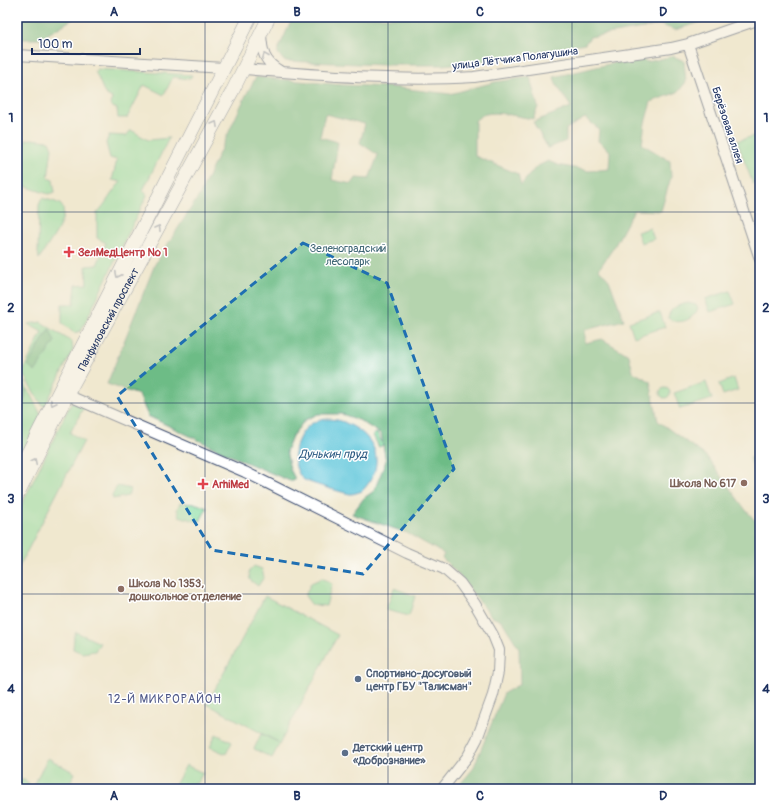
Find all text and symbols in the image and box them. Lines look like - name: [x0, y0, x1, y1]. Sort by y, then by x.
- text: A: [110, 4, 119, 20]
- text: B: [293, 4, 301, 20]
- text: C: [476, 4, 484, 20]
- text: D: [659, 4, 667, 20]
- scale bar: [32, 30, 140, 56]
- text: 100 m: [38, 37, 73, 52]
- street label: улица Лётчика Полагушина: [450, 44, 579, 73]
- one-way arrow: [262, 52, 270, 59]
- street label: Берёзовая аллея: [709, 85, 746, 165]
- text: 1: [8, 110, 14, 126]
- text: 1: [763, 110, 769, 126]
- one-way arrow: [210, 120, 218, 128]
- one-way arrow: [153, 225, 161, 232]
- park label: Зеленоградский лесопарк: [310, 242, 386, 268]
- marker: ЗелМедЦентр № 1: [63, 246, 75, 258]
- place label: ЗелМедЦентр № 1: [78, 246, 168, 259]
- street label: Панфиловский проспект: [75, 265, 142, 373]
- one-way arrow: [116, 270, 123, 278]
- text: 2: [7, 300, 15, 316]
- text: 2: [762, 300, 770, 316]
- one-way arrow: [50, 398, 58, 406]
- water label: Дунькин пруд: [298, 447, 369, 462]
- one-way arrow: [29, 458, 37, 466]
- place label: Школа № 617: [669, 477, 736, 490]
- marker: ArhiMed: [197, 478, 209, 490]
- place label: ArhiMed: [212, 478, 249, 491]
- marker: Школа № 617: [739, 478, 749, 488]
- text: 3: [7, 491, 15, 507]
- text: 3: [762, 491, 770, 507]
- place label: Школа № 1353, дошкольное отделение: [128, 577, 242, 603]
- marker: Школа № 1353, дошкольное отделение: [116, 584, 126, 594]
- place label: Спортивно-досуговый центр ГБУ "Талисман": [366, 667, 472, 693]
- marker: Спортивно-досуговый центр ГБУ "Талисман": [353, 674, 363, 684]
- text: 4: [7, 681, 15, 697]
- text: 4: [762, 681, 770, 697]
- district label: 12-Й МИКРОРАЙОН: [108, 692, 222, 707]
- place label: Детский центр «Добрознание»: [352, 741, 426, 767]
- marker: Детский центр «Добрознание»: [340, 748, 350, 758]
- text: A: [110, 788, 119, 804]
- text: B: [293, 788, 301, 804]
- text: C: [476, 788, 484, 804]
- text: D: [659, 788, 667, 804]

